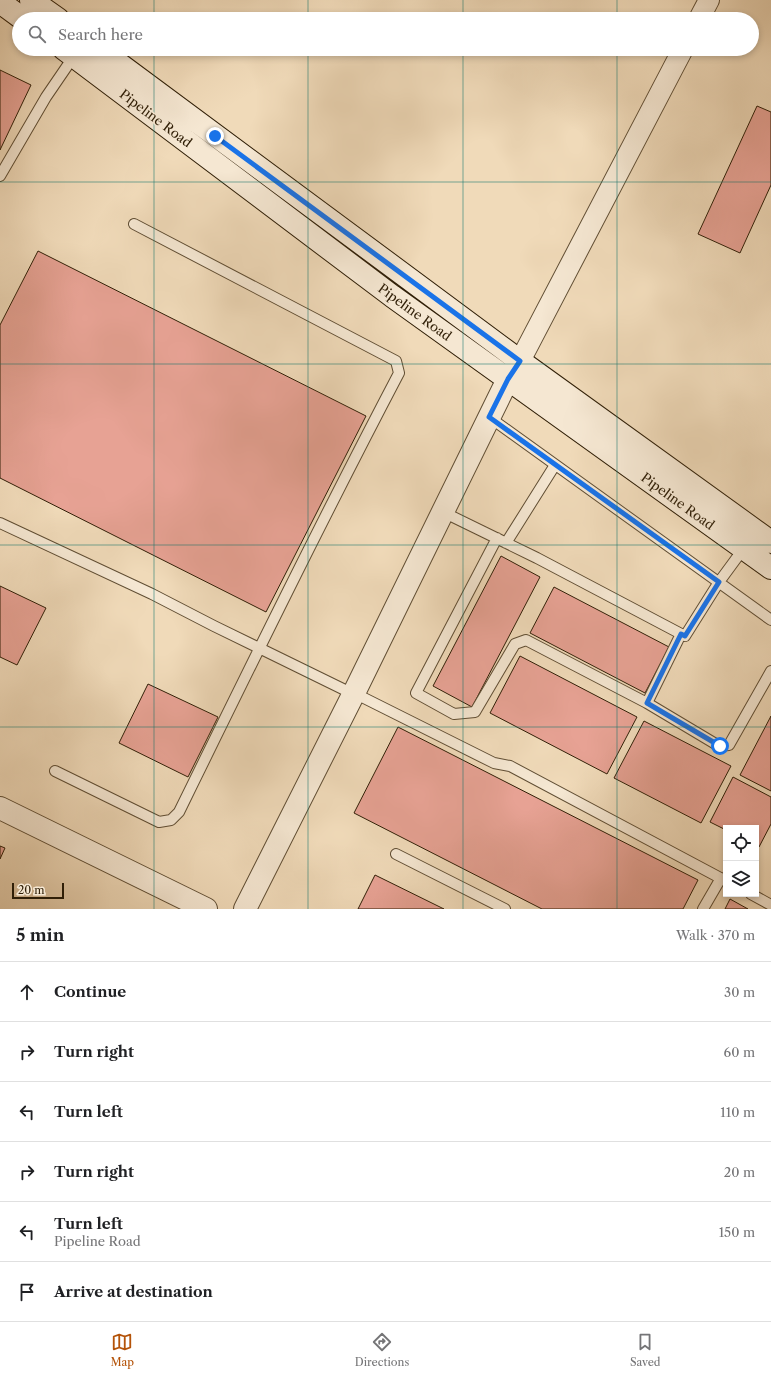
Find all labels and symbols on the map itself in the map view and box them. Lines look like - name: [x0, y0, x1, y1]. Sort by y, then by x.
- street label: Pipeline Road: [117, 86, 195, 151]
- route end: [206, 127, 224, 145]
- street label: Pipeline Road: [375, 280, 455, 344]
- street label: Pipeline Road: [638, 469, 718, 533]
- route start: [711, 737, 729, 755]
- scale bar: [12, 881, 64, 900]

